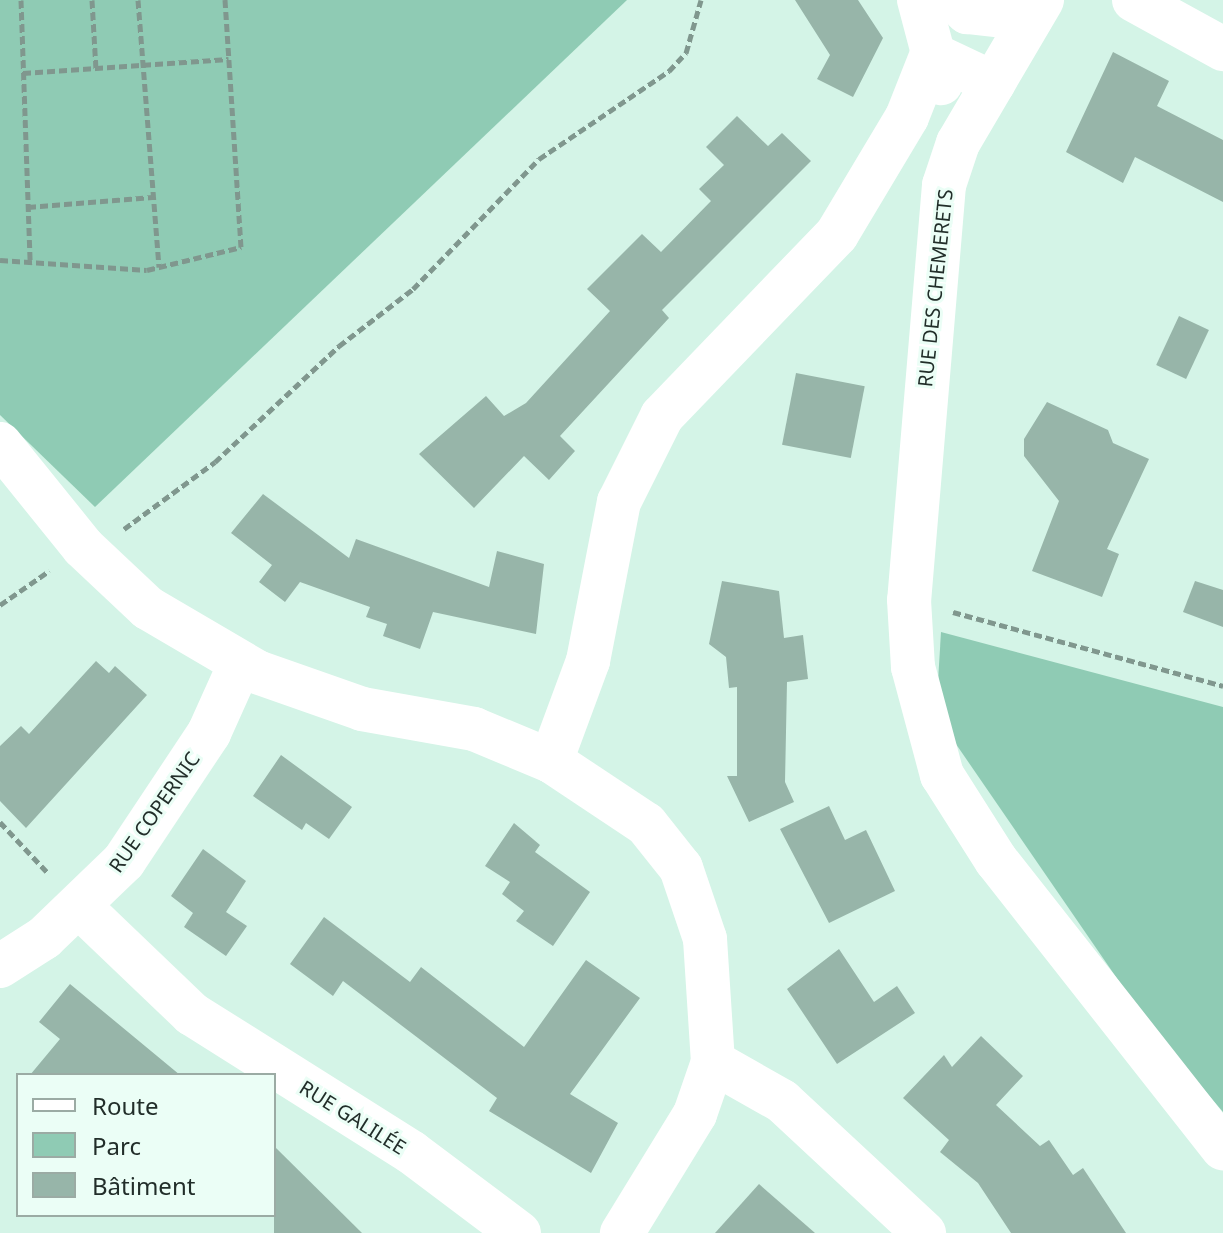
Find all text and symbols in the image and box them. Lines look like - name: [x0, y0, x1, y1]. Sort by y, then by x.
- street label: RUE DES CHEMERETS: [913, 188, 957, 388]
- street label: RUE COPERNIC: [104, 747, 204, 877]
- legend: [16, 1073, 276, 1217]
- street label: RUE GALILÉE: [295, 1075, 411, 1159]
- text: Route: [92, 1089, 158, 1122]
- text: Parc: [92, 1129, 141, 1162]
- text: Bâtiment: [92, 1169, 195, 1202]

